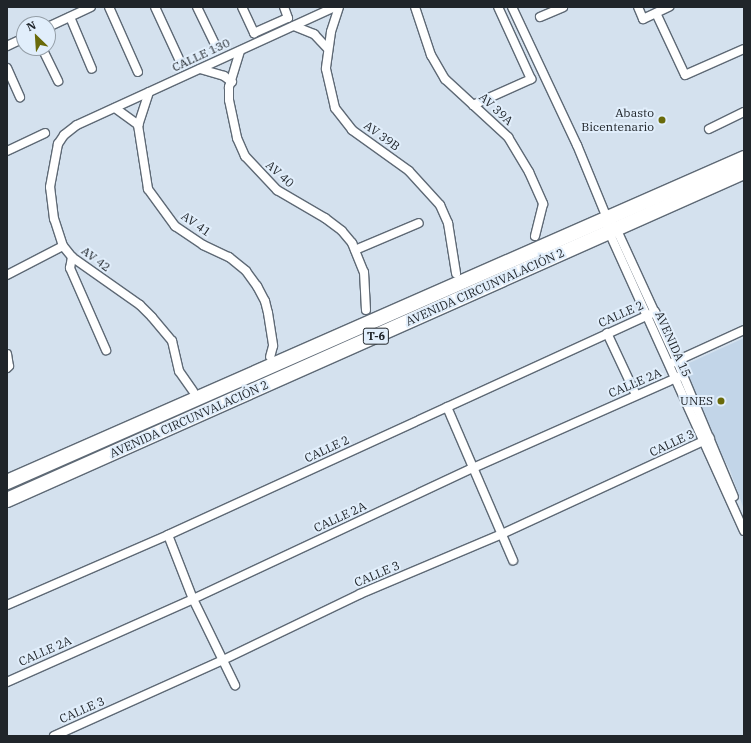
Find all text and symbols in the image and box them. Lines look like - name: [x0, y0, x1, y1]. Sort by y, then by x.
- north arrow: [16, 16, 56, 56]
- text: N: [24, 18, 38, 34]
- street label: CALLE 130: [170, 35, 232, 75]
- street label: AV 39A: [476, 90, 516, 128]
- place label: Abasto Bicentenario: [581, 106, 654, 134]
- marker: Abasto Bicentenario: [657, 115, 667, 125]
- street label: AV 39B: [361, 118, 403, 154]
- street label: AV 40: [263, 158, 297, 190]
- street label: AV 41: [178, 209, 214, 239]
- street label: AV 42: [79, 243, 113, 275]
- street label: AVENIDA CIRCUNVALACIÓN 2: [403, 245, 567, 329]
- street label: CALLE 2: [596, 298, 646, 330]
- street label: AVENIDA 15: [652, 309, 694, 379]
- road number: T-6: [362, 327, 390, 345]
- street label: CALLE 2A: [606, 365, 664, 401]
- street label: AVENIDA CIRCUNVALACIÓN 2: [107, 377, 271, 461]
- place label: UNES: [680, 394, 713, 408]
- marker: UNES: [716, 396, 726, 406]
- street label: CALLE 3: [647, 426, 697, 460]
- street label: CALLE 2: [302, 432, 352, 466]
- street label: CALLE 2A: [312, 499, 368, 535]
- street label: CALLE 3: [352, 558, 402, 590]
- street label: CALLE 2A: [16, 633, 74, 669]
- street label: CALLE 3: [57, 694, 107, 726]

